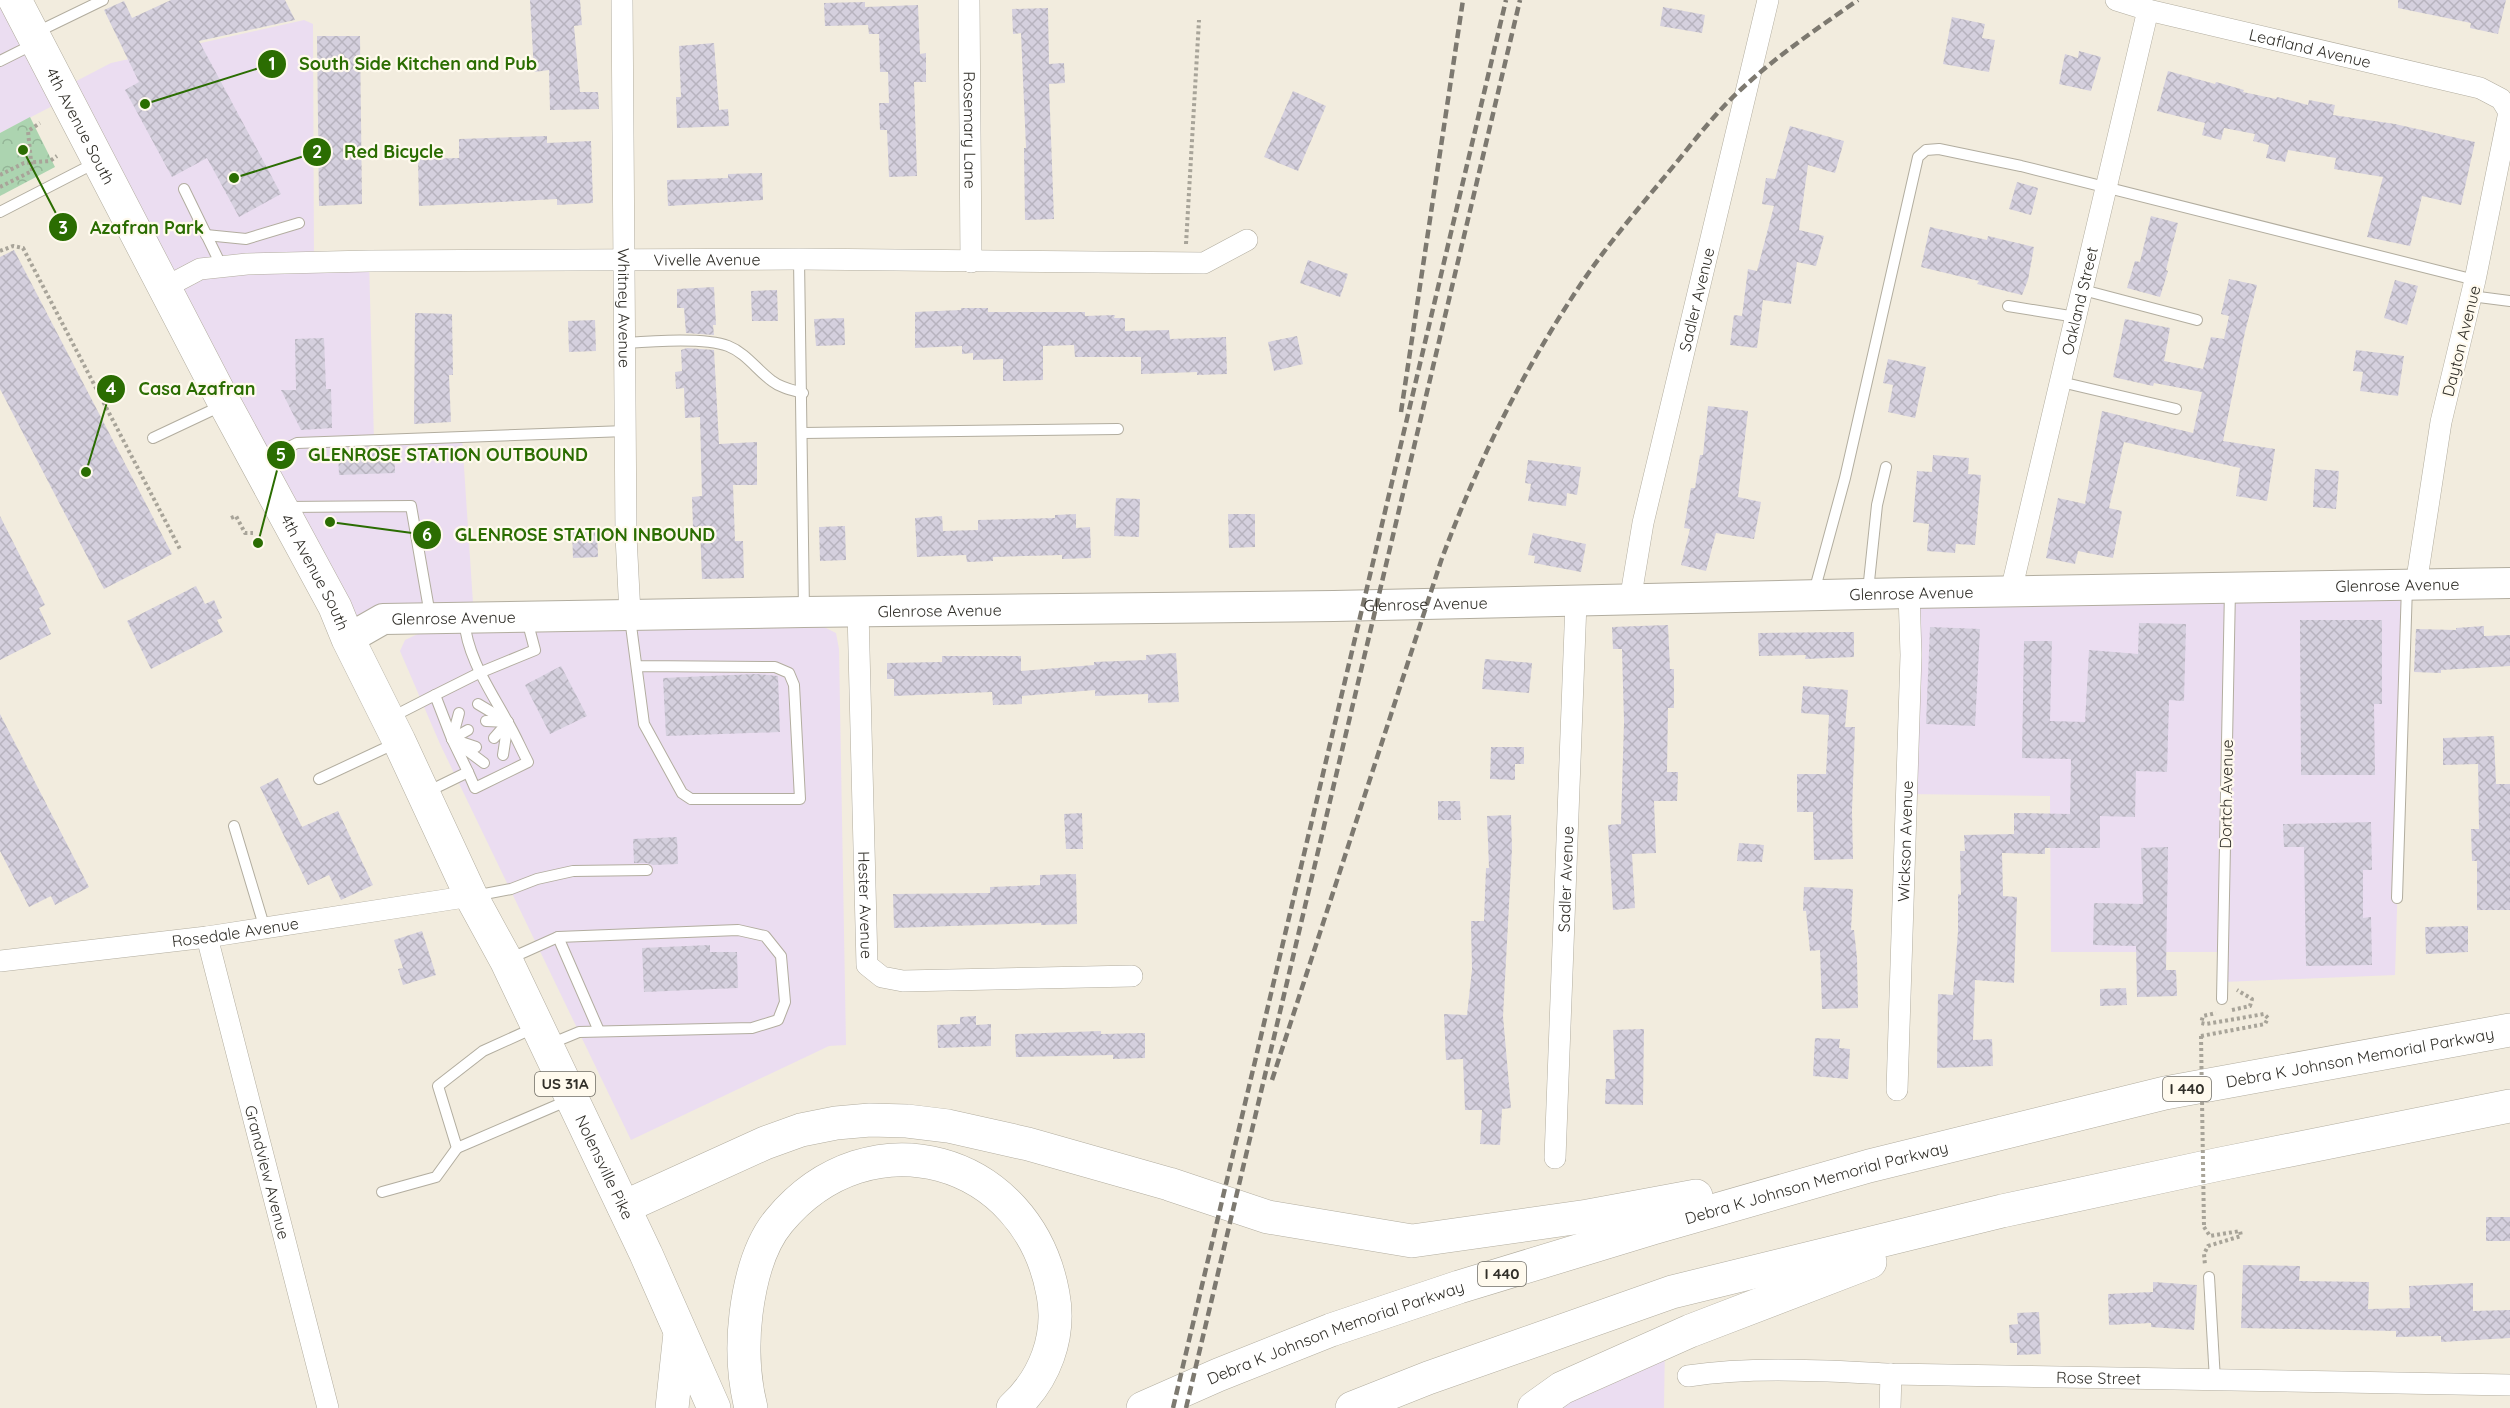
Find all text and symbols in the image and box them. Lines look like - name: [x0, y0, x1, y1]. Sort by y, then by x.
- street label: Leafland Avenue: [2247, 24, 2373, 72]
- callout: South Side Kitchen and Pub: [257, 46, 549, 82]
- text: 1: [268, 52, 276, 75]
- text: South Side Kitchen and Pub: [299, 52, 537, 75]
- street label: 4th Avenue South: [42, 64, 119, 188]
- street label: Rosemary Lane: [960, 71, 980, 189]
- callout: Red Bicycle: [302, 134, 456, 170]
- text: 2: [312, 140, 322, 163]
- text: Red Bicycle: [344, 140, 444, 163]
- callout: Azafran Park: [48, 209, 216, 245]
- text: 3: [58, 216, 68, 239]
- text: Azafran Park: [90, 216, 204, 239]
- street label: Sadler Avenue: [1674, 245, 1719, 353]
- street label: Oakland Street: [2057, 245, 2102, 357]
- street label: Whitney Avenue: [614, 248, 635, 368]
- street label: Vivelle Avenue: [653, 249, 760, 270]
- street label: Dayton Avenue: [2438, 283, 2484, 399]
- callout: Casa Azafran: [96, 371, 267, 407]
- text: 4: [106, 377, 117, 400]
- text: Casa Azafran: [139, 377, 255, 400]
- callout: GLENROSE STATION OUTBOUND: [266, 437, 600, 473]
- text: 5: [276, 443, 286, 466]
- text: GLENROSE STATION OUTBOUND: [308, 443, 588, 466]
- street label: 4th Avenue South: [276, 510, 353, 633]
- callout: GLENROSE STATION INBOUND: [412, 517, 727, 553]
- text: 6: [422, 523, 432, 546]
- text: GLENROSE STATION INBOUND: [455, 523, 715, 546]
- street label: Glenrose Avenue: [2335, 574, 2460, 596]
- street label: Glenrose Avenue: [1849, 582, 1974, 604]
- street label: Glenrose Avenue: [1363, 593, 1488, 615]
- street label: Glenrose Avenue: [877, 600, 1002, 621]
- street label: Glenrose Avenue: [391, 607, 516, 629]
- street label: Dortch Avenue: [2215, 739, 2237, 849]
- street label: Wickson Avenue: [1893, 780, 1917, 902]
- street label: Sadler Avenue: [1554, 826, 1578, 933]
- street label: Hester Avenue: [854, 851, 877, 959]
- street label: Rosedale Avenue: [171, 913, 300, 951]
- street label: Debra K Johnson Memorial Parkway: [2224, 1023, 2496, 1092]
- road number: US 31A: [535, 1072, 595, 1096]
- road number: I 440: [2163, 1077, 2211, 1101]
- street label: Grandview Avenue: [241, 1103, 294, 1242]
- street label: Nolensville Pike: [571, 1112, 638, 1223]
- street label: Debra K Johnson Memorial Parkway: [1682, 1137, 1950, 1228]
- road number: I 440: [1478, 1262, 1526, 1286]
- street label: Debra K Johnson Memorial Parkway: [1204, 1276, 1466, 1389]
- street label: Rose Street: [2056, 1367, 2141, 1388]

